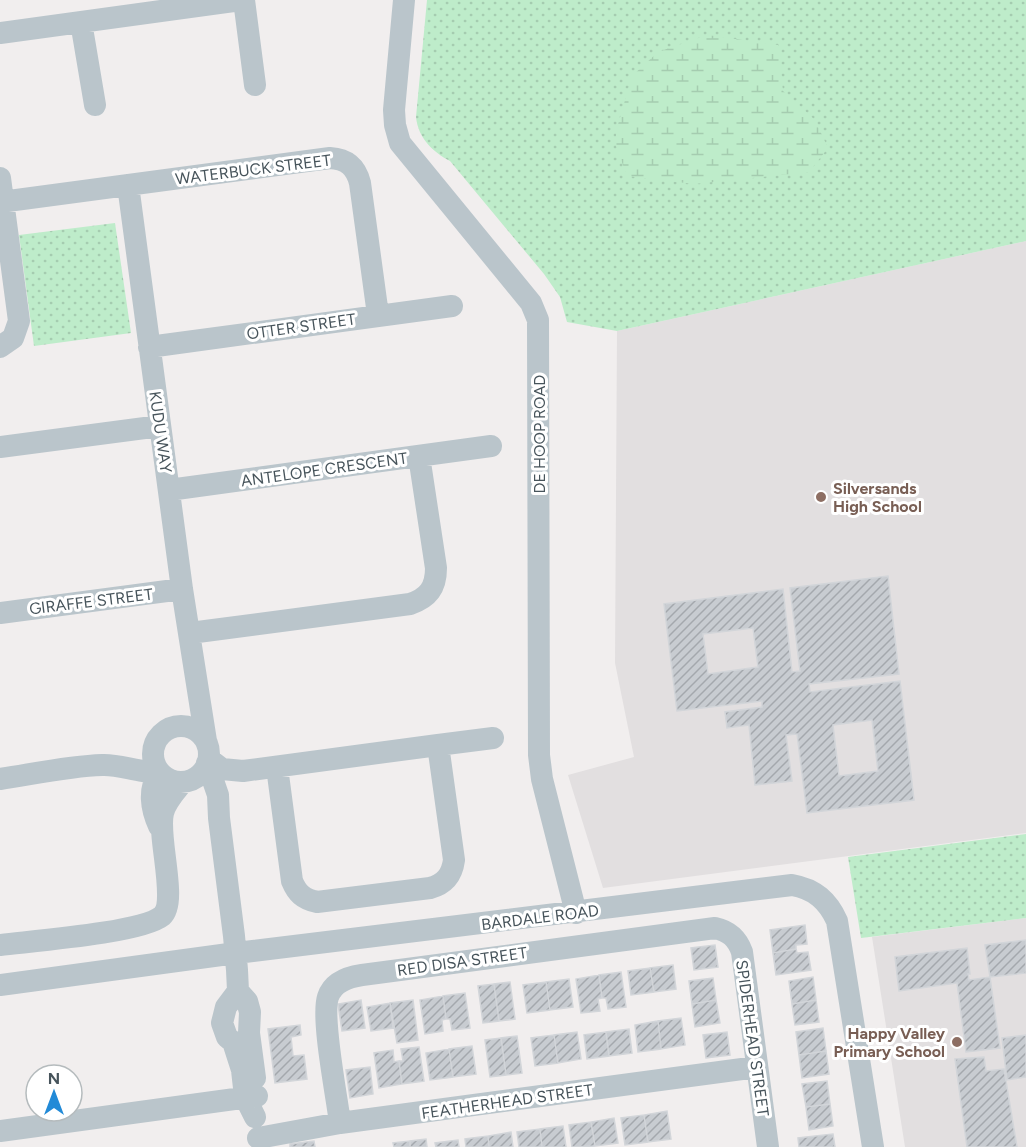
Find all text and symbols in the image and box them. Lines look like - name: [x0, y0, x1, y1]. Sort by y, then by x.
- street label: WATERBUCK STREET: [174, 151, 332, 188]
- street label: OTTER STREET: [245, 309, 357, 344]
- street label: DE HOOP ROAD: [530, 375, 549, 493]
- street label: KUDU WAY: [145, 390, 176, 475]
- street label: ANTELOPE CRESCENT: [240, 448, 409, 491]
- place label: Silversands High School: [833, 479, 922, 516]
- marker: Silversands High School: [814, 490, 828, 504]
- street label: GIRAFFE STREET: [28, 584, 154, 619]
- street label: BARDALE ROAD: [480, 901, 600, 934]
- street label: RED DISA STREET: [396, 943, 528, 980]
- street label: SPIDERHEAD STREET: [732, 959, 773, 1118]
- place label: Happy Valley Primary School: [833, 1024, 946, 1061]
- marker: Happy Valley Primary School: [950, 1035, 964, 1049]
- north arrow: [24, 1063, 84, 1123]
- text: N: [48, 1069, 60, 1088]
- street label: FEATHERHEAD STREET: [420, 1080, 594, 1123]

